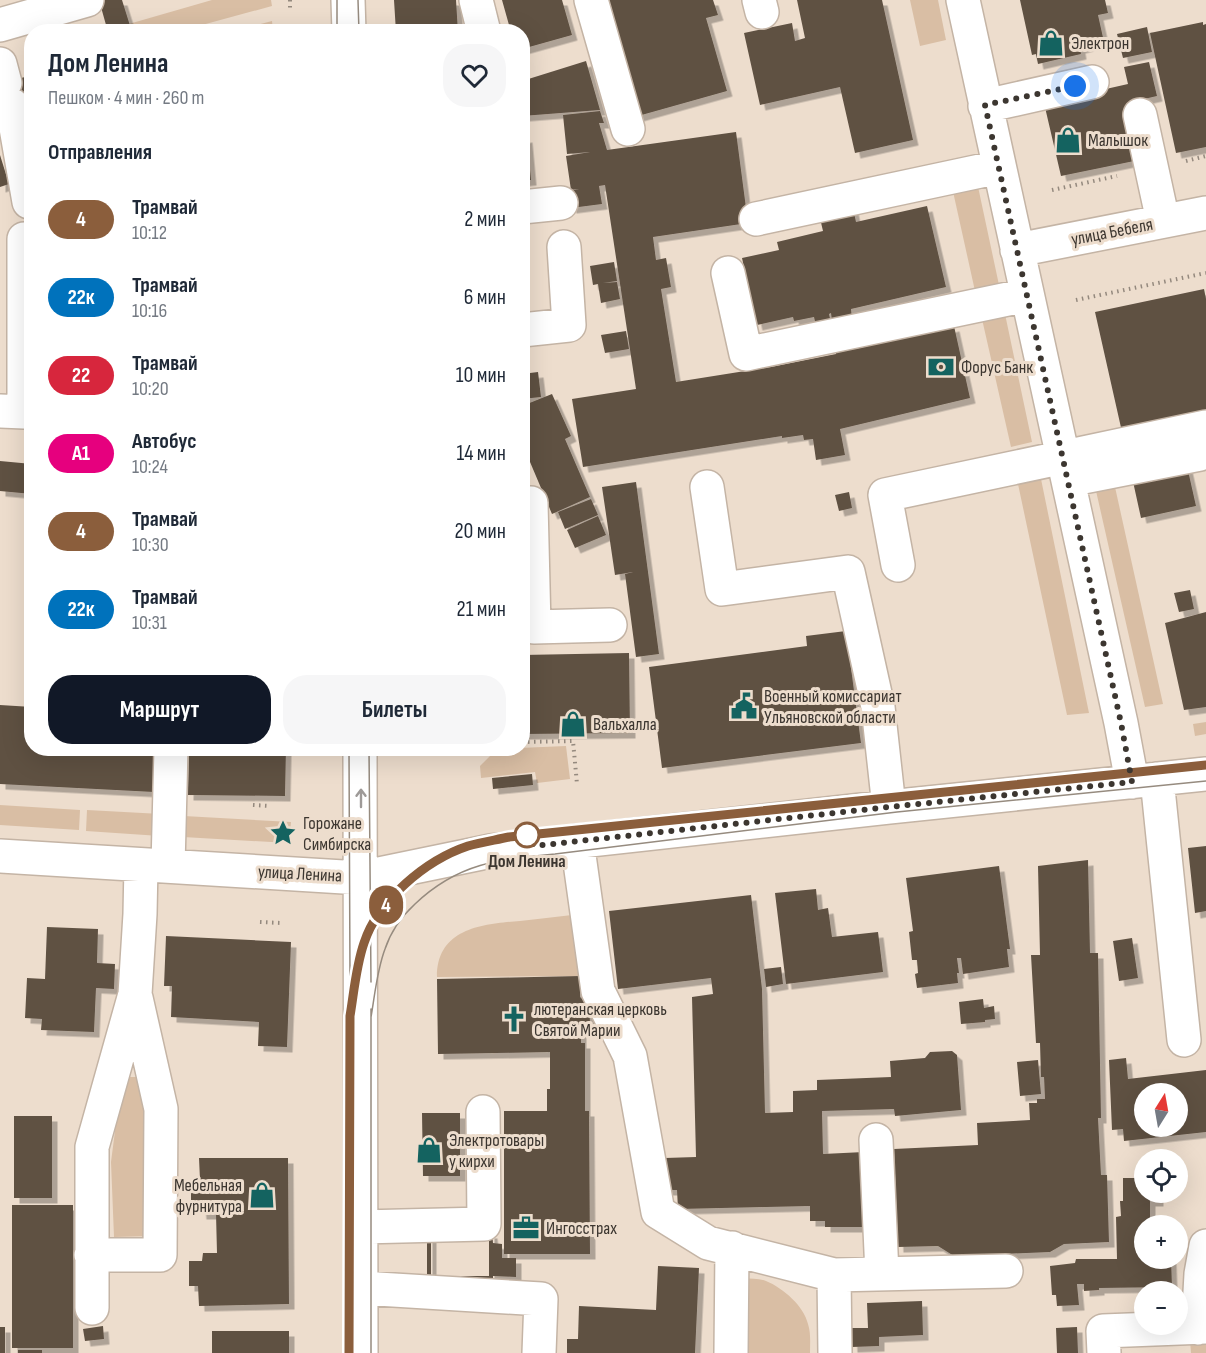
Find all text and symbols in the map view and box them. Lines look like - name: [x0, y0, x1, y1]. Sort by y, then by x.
- shop icon: Электрон: [1036, 28, 1066, 58]
- place label: Электрон: [1071, 33, 1129, 54]
- button: heart: [443, 44, 506, 107]
- text: Дом Ленина: [48, 47, 168, 80]
- your location: [1060, 71, 1090, 101]
- text: Пешком · 4 мин · 260 m: [48, 86, 204, 110]
- shop icon: Малышок: [1053, 125, 1083, 155]
- place label: Малышок: [1088, 130, 1148, 151]
- text: Отправления: [48, 139, 152, 166]
- text: Трамвай: [132, 194, 198, 221]
- text: 2 мин: [464, 206, 506, 233]
- text: 4: [76, 207, 86, 232]
- street label: улица Бебеля: [1069, 214, 1155, 250]
- text: 10:12: [132, 221, 167, 245]
- text: Трамвай: [132, 272, 198, 299]
- text: 6 мин: [464, 284, 506, 311]
- text: 22к: [67, 285, 95, 310]
- text: 10:16: [132, 299, 167, 323]
- text: Трамвай: [132, 350, 198, 377]
- bank icon: Форус Банк: [926, 352, 956, 382]
- place label: Форус Банк: [961, 357, 1033, 378]
- text: 10 мин: [456, 362, 506, 389]
- text: 22: [72, 363, 90, 388]
- text: 10:20: [132, 377, 169, 401]
- text: Автобус: [132, 428, 197, 455]
- text: 14 мин: [456, 440, 506, 467]
- text: А1: [72, 441, 90, 466]
- text: 10:24: [132, 455, 168, 479]
- text: Трамвай: [132, 506, 198, 533]
- text: 20 мин: [454, 518, 506, 545]
- text: 4: [76, 519, 86, 544]
- text: 10:30: [132, 533, 169, 557]
- text: Трамвай: [132, 584, 198, 611]
- text: 21 мин: [457, 596, 506, 623]
- text: 22к: [67, 597, 95, 622]
- text: 10:31: [132, 611, 167, 635]
- button: Маршрут: [48, 675, 271, 744]
- button: Билеты: [283, 675, 506, 744]
- place label: Военный комиссариат Ульяновской области: [764, 686, 901, 728]
- public building icon: Военный комиссариат Ульяновской области: [729, 691, 759, 721]
- shop icon: Вальхалла: [558, 709, 588, 739]
- place label: Вальхалла: [593, 714, 657, 735]
- one-way arrow: [355, 789, 367, 809]
- place label: Горожане Симбирска: [303, 813, 371, 855]
- place icon: Горожане Симбирска: [268, 818, 298, 848]
- marker: Дом Ленина: [514, 822, 540, 848]
- place label: Дом Ленина: [488, 851, 566, 872]
- street label: улица Ленина: [257, 861, 343, 887]
- line badge: 4: [366, 886, 406, 924]
- text: 4: [381, 893, 391, 918]
- place label: лютеранская церковь Святой Марии: [534, 999, 667, 1041]
- church icon: лютеранская церковь Святой Марии: [499, 1004, 529, 1034]
- north arrow: [1134, 1083, 1188, 1137]
- map controls: [1134, 1083, 1188, 1335]
- place label: Электротовары у кирхи: [449, 1130, 544, 1172]
- shop icon: Электротовары у кирхи: [414, 1135, 444, 1165]
- button: locate: [1134, 1149, 1188, 1203]
- place label: Мебельная фурнитура: [174, 1175, 242, 1217]
- shop icon: Мебельная фурнитура: [247, 1180, 277, 1210]
- office icon: Ингосстрах: [511, 1213, 541, 1243]
- button: +: [1134, 1215, 1188, 1269]
- place label: Ингосстрах: [546, 1218, 617, 1239]
- button: −: [1134, 1281, 1188, 1335]

